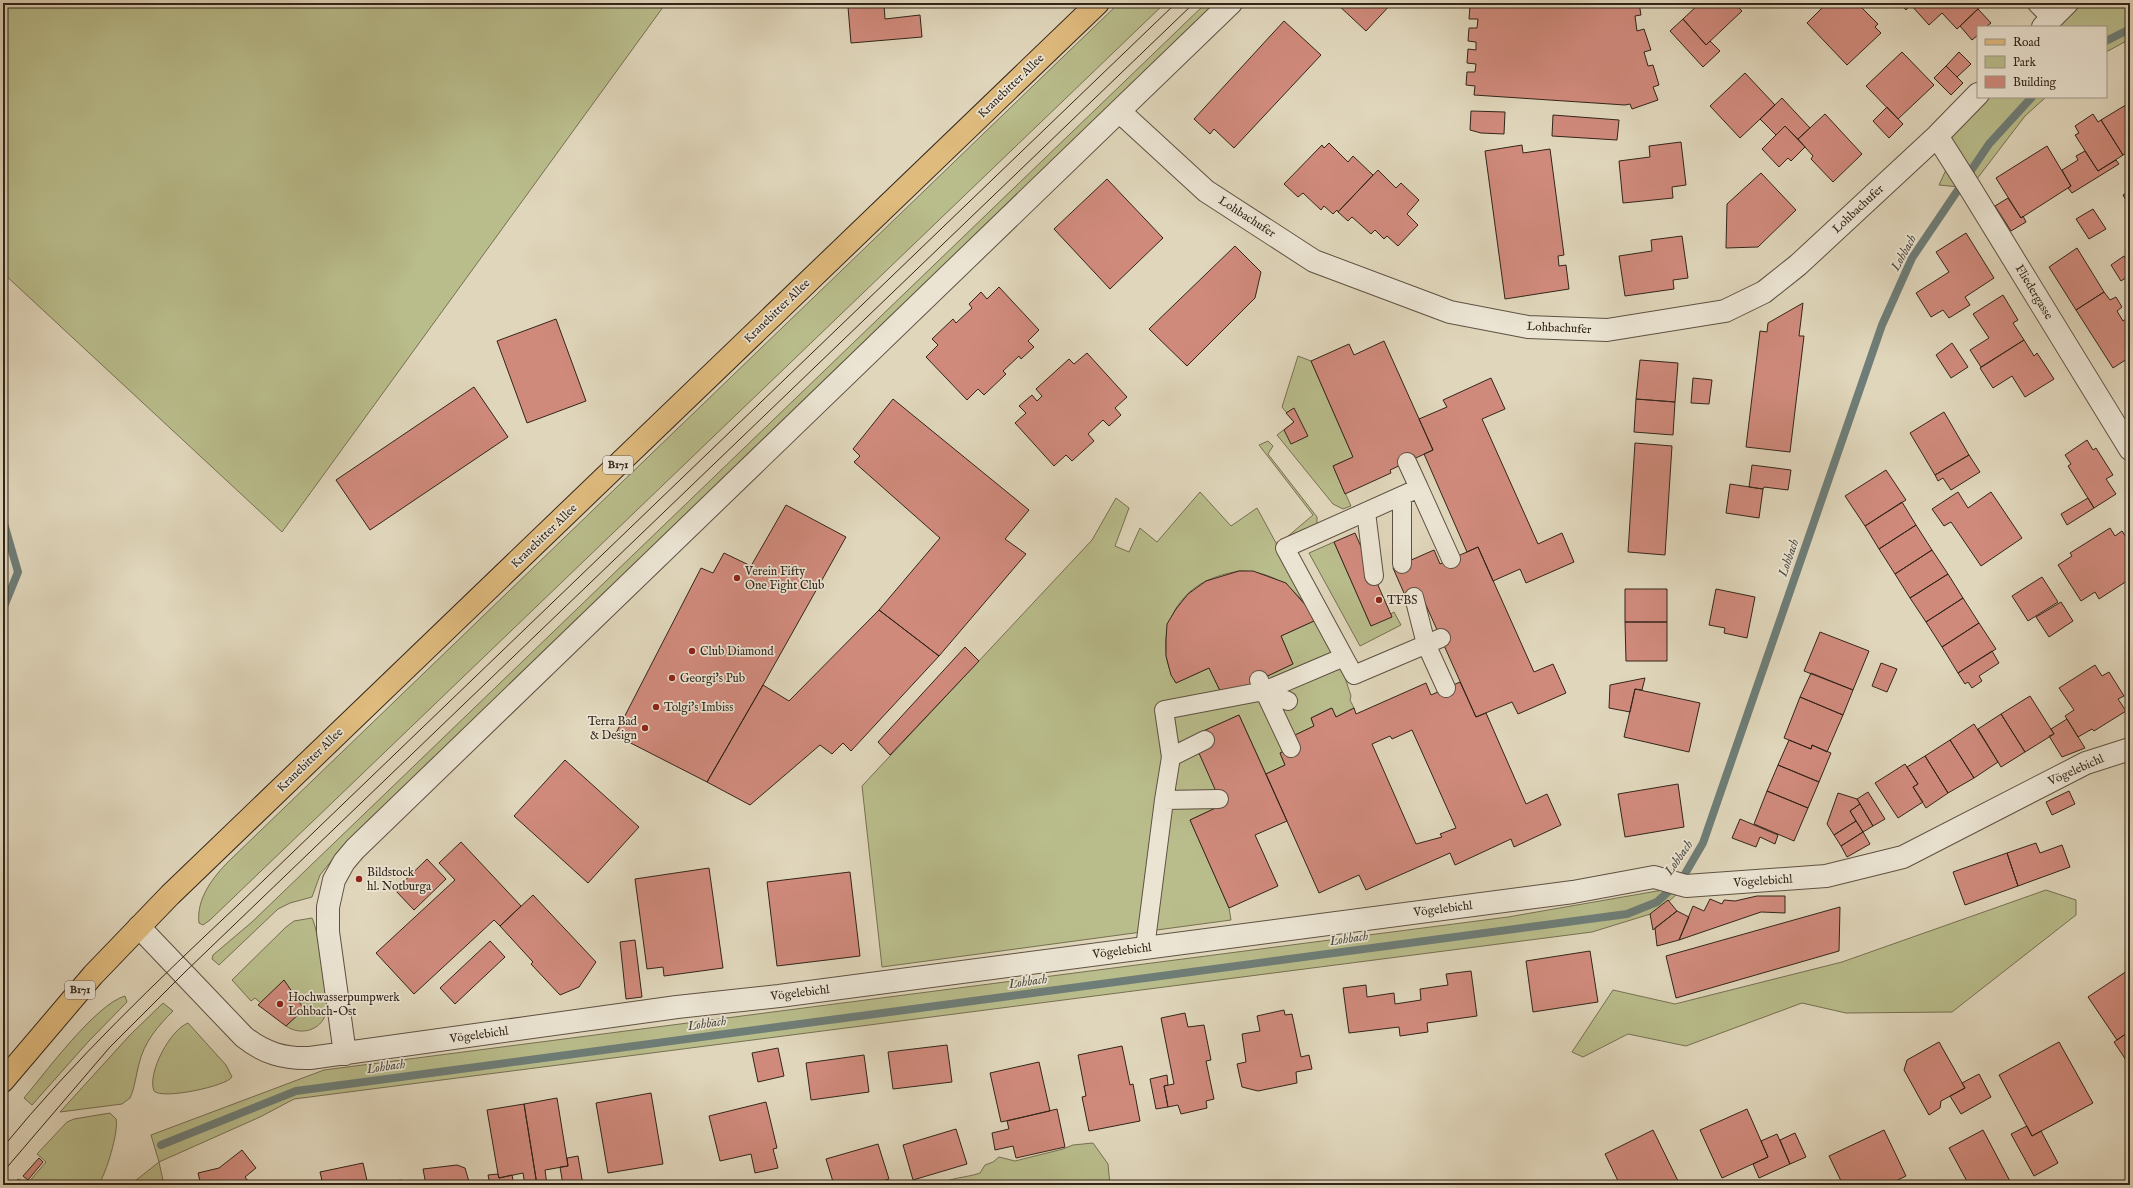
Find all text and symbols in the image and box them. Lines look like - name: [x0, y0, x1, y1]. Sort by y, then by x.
- legend: [1977, 26, 2107, 98]
- text: Road: [2013, 35, 2041, 50]
- street label: Kranebitter Allee: [975, 50, 1048, 121]
- text: Park: [2013, 55, 2036, 70]
- text: Building: [2013, 75, 2057, 90]
- street label: Lohbachufer: [1829, 181, 1887, 237]
- street label: Lohbachufer: [1216, 193, 1279, 241]
- water label: Lohbach: [1887, 231, 1921, 275]
- street label: Fliedergasse: [2012, 262, 2057, 323]
- street label: Kranebitter Allee: [741, 275, 814, 346]
- street label: Lohbachufer: [1526, 319, 1592, 337]
- road number: B171: [603, 456, 633, 474]
- street label: Kranebitter Allee: [508, 500, 581, 571]
- water label: Lohbach: [1774, 536, 1804, 580]
- place label: Verein Fifty One Fight Club: [744, 564, 824, 593]
- marker: Verein Fifty One Fight Club: [732, 573, 742, 583]
- place label: TFBS: [1387, 593, 1417, 608]
- marker: TFBS: [1374, 595, 1384, 605]
- place label: Club Diamond: [700, 644, 774, 659]
- marker: Club Diamond: [687, 646, 697, 656]
- place label: Georgi's Pub: [680, 671, 745, 686]
- marker: Georgi's Pub: [667, 673, 677, 683]
- place label: Tolgi's Imbiss: [664, 700, 734, 715]
- marker: Tolgi's Imbiss: [651, 702, 661, 712]
- place label: Terra Bad & Design: [588, 714, 638, 743]
- marker: Terra Bad & Design: [640, 723, 650, 733]
- street label: Kranebitter Allee: [274, 724, 347, 795]
- street label: Vögelebichl: [2045, 751, 2107, 789]
- water label: Lohbach: [1660, 837, 1697, 880]
- place label: Bildstock hl. Notburga: [367, 865, 432, 894]
- street label: Vögelebichl: [1732, 871, 1794, 891]
- marker: Bildstock hl. Notburga: [354, 874, 364, 884]
- street label: Vögelebichl: [1412, 898, 1474, 920]
- water label: Lohbach: [1328, 928, 1370, 950]
- street label: Vögelebichl: [1091, 940, 1153, 962]
- water label: Lohbach: [1007, 971, 1049, 993]
- road number: B171: [65, 981, 95, 999]
- street label: Vögelebichl: [769, 982, 831, 1004]
- place label: Hochwasserpumpwerk Lohbach-Ost: [288, 990, 400, 1019]
- marker: Hochwasserpumpwerk Lohbach-Ost: [275, 999, 285, 1009]
- water label: Lohbach: [686, 1013, 728, 1035]
- street label: Vögelebichl: [448, 1023, 510, 1047]
- water label: Lohbach: [365, 1056, 407, 1078]

